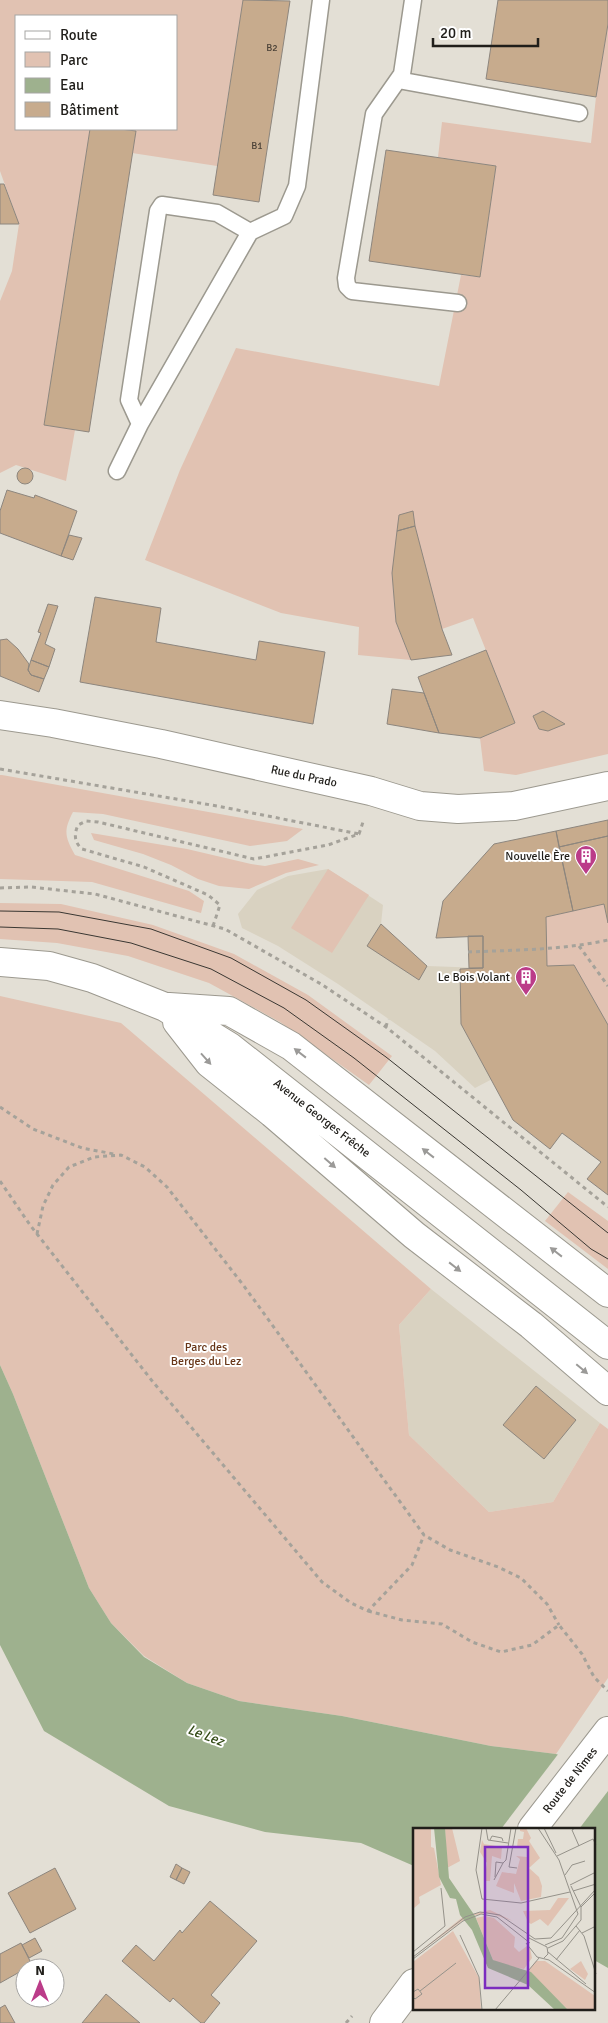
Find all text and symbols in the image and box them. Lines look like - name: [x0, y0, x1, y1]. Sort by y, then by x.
- legend: [15, 15, 178, 130]
- scale bar: [433, 15, 538, 47]
- text: 20 m: [440, 24, 471, 42]
- text: Route: [60, 26, 97, 44]
- house number: B2: [266, 42, 278, 54]
- text: Parc: [60, 51, 88, 69]
- text: Eau: [60, 76, 84, 94]
- text: Bâtiment: [60, 101, 119, 119]
- house number: B1: [251, 140, 263, 152]
- street label: Rue du Prado: [269, 762, 338, 791]
- building icon: Nouvelle Ère: [574, 844, 598, 875]
- place label: Nouvelle Ère: [505, 849, 570, 864]
- building icon: Le Bois Volant: [514, 965, 538, 996]
- place label: Le Bois Volant: [438, 970, 510, 985]
- one-way arrow: [293, 1047, 306, 1058]
- one-way arrow: [200, 1052, 212, 1064]
- street label: Avenue Georges Frêche: [270, 1076, 373, 1161]
- one-way arrow: [422, 1147, 435, 1158]
- one-way arrow: [324, 1158, 337, 1169]
- one-way arrow: [550, 1247, 563, 1258]
- one-way arrow: [448, 1262, 462, 1272]
- park label: Parc des Berges du Lez: [171, 1340, 241, 1369]
- one-way arrow: [576, 1363, 588, 1374]
- water label: Le Lez: [185, 1721, 228, 1751]
- street label: Route de Nîmes: [540, 1744, 601, 1816]
- inset map: [413, 1828, 596, 2010]
- north arrow: [15, 1958, 65, 2008]
- text: N: [35, 1962, 45, 1979]

